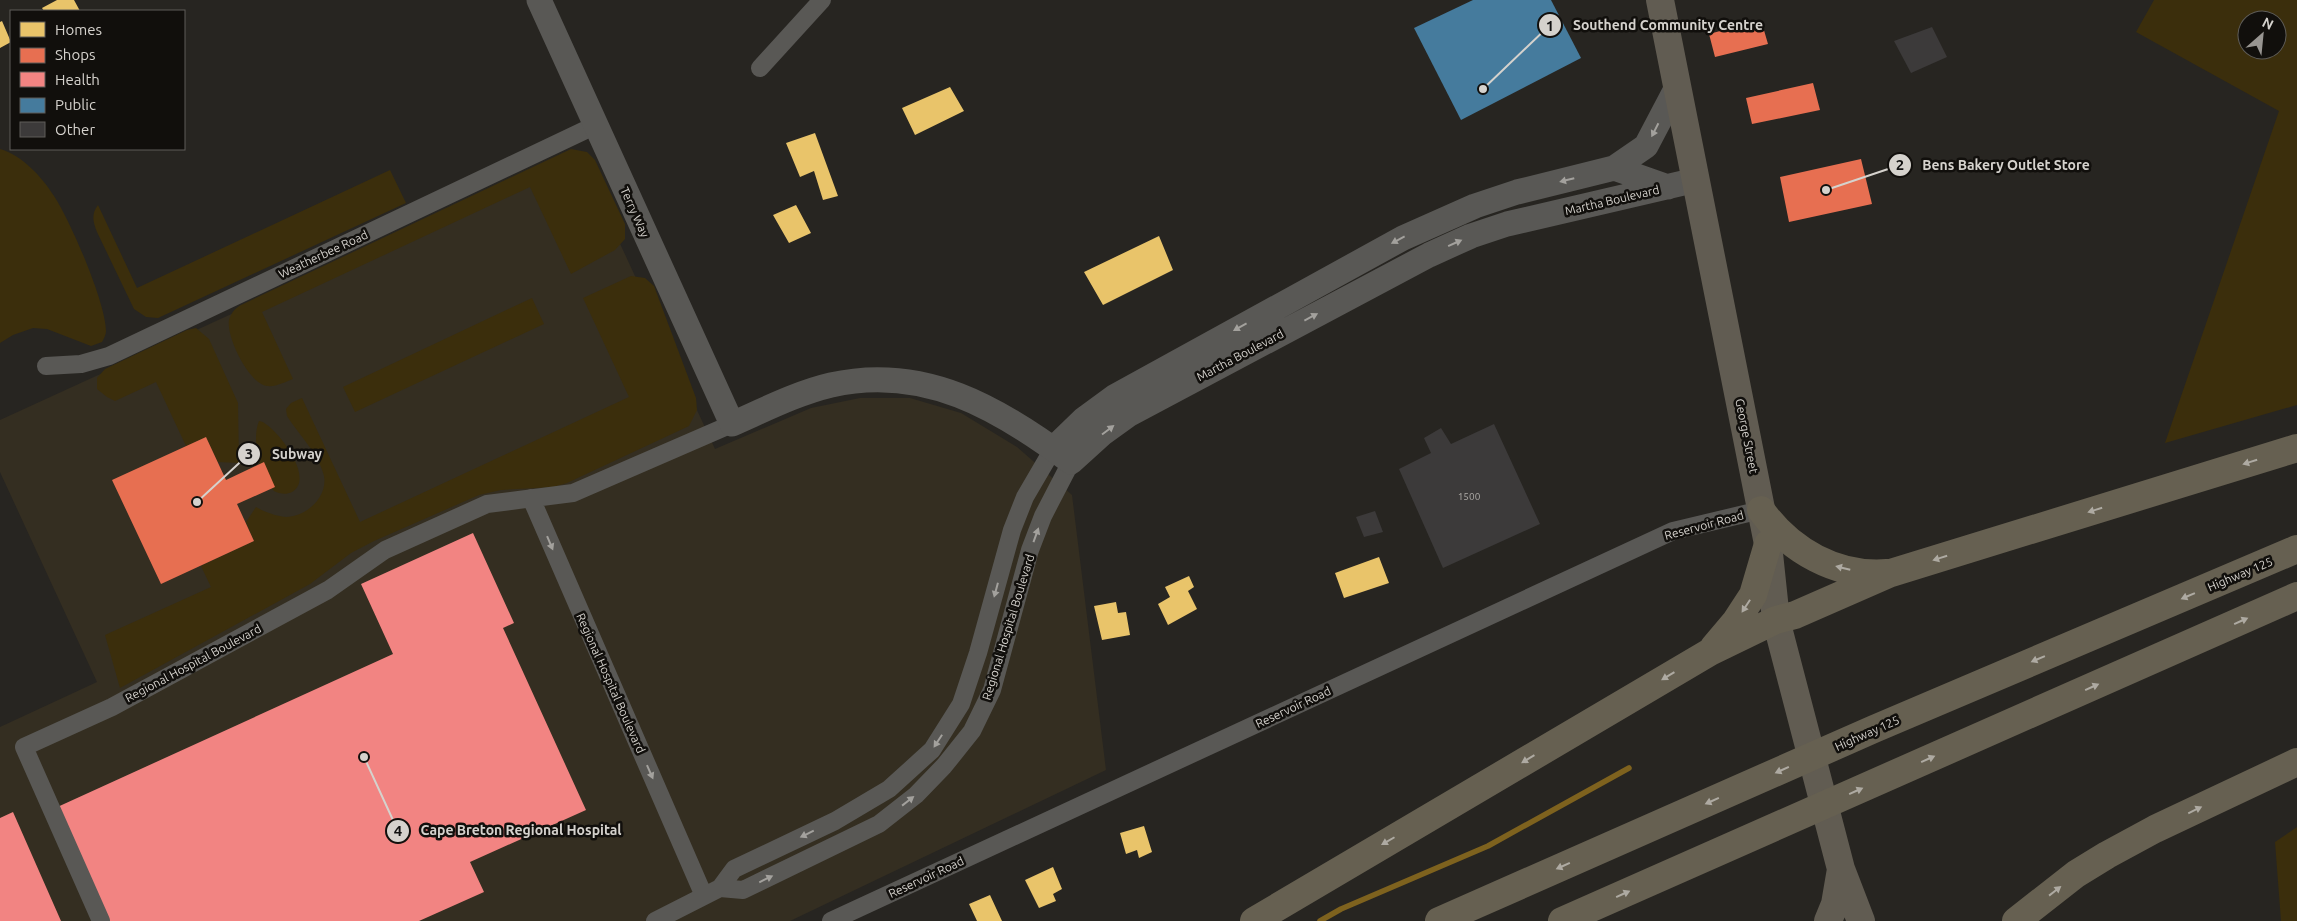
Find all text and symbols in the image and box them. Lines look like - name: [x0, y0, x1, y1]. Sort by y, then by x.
- legend: [10, 10, 185, 150]
- north arrow: [2237, 10, 2287, 60]
- callout: Southend Community Centre: [1538, 11, 1773, 40]
- text: N: [2260, 14, 2276, 33]
- text: 1: [1546, 17, 1554, 34]
- text: Southend Community Centre: [1573, 17, 1763, 33]
- text: Homes: [55, 21, 102, 38]
- text: Shops: [55, 46, 96, 63]
- text: Health: [55, 71, 100, 88]
- text: Public: [55, 96, 96, 113]
- text: Other: [55, 121, 95, 138]
- one-way arrow: [1651, 123, 1659, 137]
- callout: Bens Bakery Outlet Store: [1887, 150, 2100, 179]
- text: 2: [1896, 156, 1904, 173]
- text: Bens Bakery Outlet Store: [1922, 157, 2090, 173]
- one-way arrow: [1559, 176, 1574, 184]
- street label: Martha Boulevard: [1564, 183, 1660, 217]
- street label: Terry Way: [618, 185, 652, 239]
- street label: Weatherbee Road: [276, 228, 370, 280]
- one-way arrow: [1391, 236, 1405, 245]
- one-way arrow: [1448, 239, 1462, 247]
- one-way arrow: [1304, 313, 1318, 321]
- one-way arrow: [1233, 323, 1248, 331]
- street label: Martha Boulevard: [1194, 327, 1286, 383]
- street label: George Street: [1733, 397, 1761, 475]
- one-way arrow: [1101, 424, 1114, 435]
- callout: Subway: [237, 440, 332, 469]
- text: 3: [245, 445, 253, 462]
- text: Subway: [272, 446, 323, 462]
- one-way arrow: [2243, 459, 2258, 466]
- house number: 1500: [1458, 491, 1481, 502]
- one-way arrow: [2087, 506, 2102, 514]
- street label: Reservoir Road: [1663, 508, 1745, 542]
- one-way arrow: [1033, 527, 1040, 542]
- one-way arrow: [546, 536, 554, 551]
- street label: Regional Hospital Boulevard: [980, 552, 1036, 702]
- one-way arrow: [1932, 554, 1947, 562]
- street label: Highway 125: [2206, 554, 2274, 594]
- one-way arrow: [1836, 564, 1851, 572]
- one-way arrow: [991, 583, 999, 598]
- one-way arrow: [2181, 592, 2195, 600]
- one-way arrow: [1741, 599, 1750, 612]
- street label: Regional Hospital Boulevard: [574, 611, 648, 755]
- one-way arrow: [2234, 617, 2248, 625]
- street label: Regional Hospital Boulevard: [123, 622, 263, 704]
- one-way arrow: [2031, 656, 2045, 664]
- one-way arrow: [1662, 672, 1675, 681]
- one-way arrow: [2085, 682, 2099, 690]
- street label: Reservoir Road: [1253, 684, 1333, 730]
- street label: Highway 125: [1833, 713, 1901, 753]
- one-way arrow: [933, 734, 942, 747]
- one-way arrow: [1522, 755, 1535, 764]
- one-way arrow: [1920, 755, 1935, 763]
- one-way arrow: [647, 765, 655, 779]
- one-way arrow: [1775, 767, 1789, 775]
- one-way arrow: [1849, 787, 1863, 795]
- one-way arrow: [901, 796, 914, 807]
- one-way arrow: [1705, 797, 1719, 805]
- one-way arrow: [2188, 805, 2202, 813]
- callout: Cape Breton Regional Hospital: [385, 816, 631, 845]
- text: 4: [394, 822, 402, 839]
- text: Cape Breton Regional Hospital: [420, 822, 622, 838]
- one-way arrow: [800, 830, 814, 838]
- one-way arrow: [1382, 837, 1395, 846]
- street label: Reservoir Road: [886, 854, 966, 900]
- one-way arrow: [1556, 863, 1570, 871]
- one-way arrow: [759, 874, 773, 882]
- one-way arrow: [2048, 886, 2062, 896]
- one-way arrow: [1616, 890, 1630, 898]

